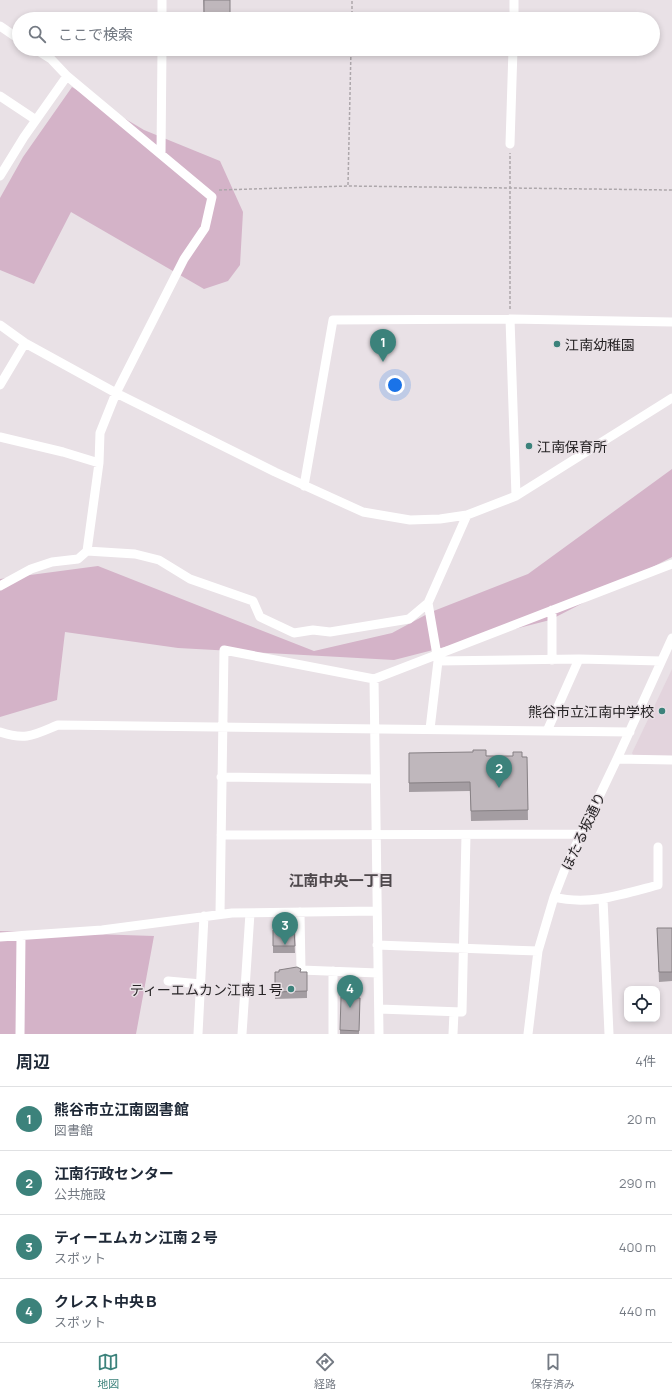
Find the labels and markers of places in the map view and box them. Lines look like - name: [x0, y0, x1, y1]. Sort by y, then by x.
- pin: 1: [370, 329, 396, 362]
- place label: 江南幼稚園: [565, 335, 635, 354]
- marker: 江南幼稚園: [552, 339, 562, 349]
- place label: 江南保育所: [537, 437, 607, 456]
- marker: 江南保育所: [524, 441, 534, 451]
- place label: 熊谷市立江南中学校: [528, 702, 654, 721]
- marker: 熊谷市立江南中学校: [657, 706, 667, 716]
- pin: 2: [486, 755, 512, 788]
- pin: 3: [272, 912, 298, 945]
- pin: 4: [337, 975, 363, 1008]
- place label: ティーエムカン江南１号: [130, 980, 283, 999]
- marker: ティーエムカン江南１号: [286, 984, 296, 994]

